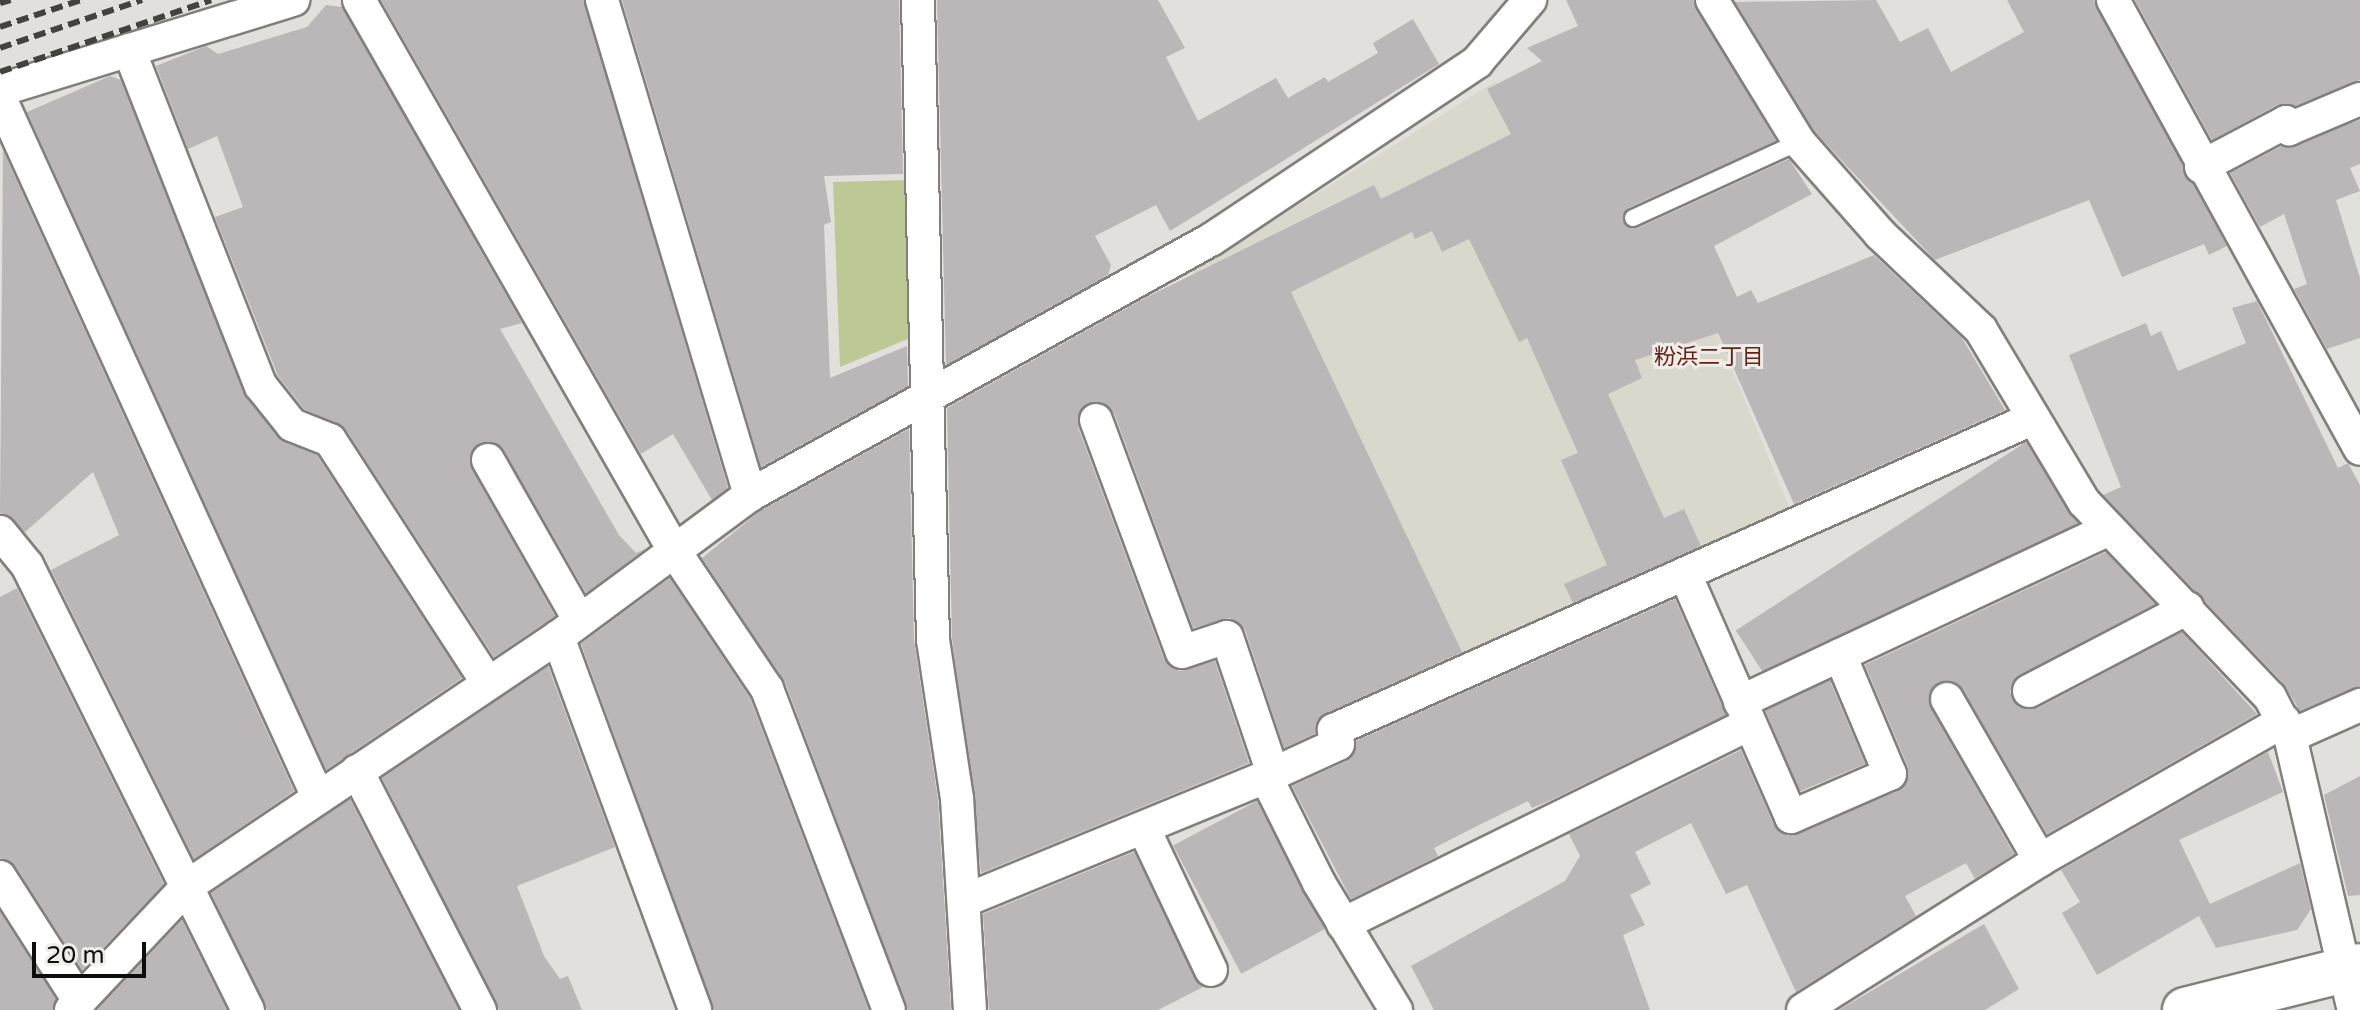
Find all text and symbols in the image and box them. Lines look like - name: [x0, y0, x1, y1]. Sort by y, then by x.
- district label: 粉浜二丁目: [1654, 345, 1764, 371]
- scale bar: [36, 926, 150, 976]
- text: 20 m: [46, 941, 104, 970]

